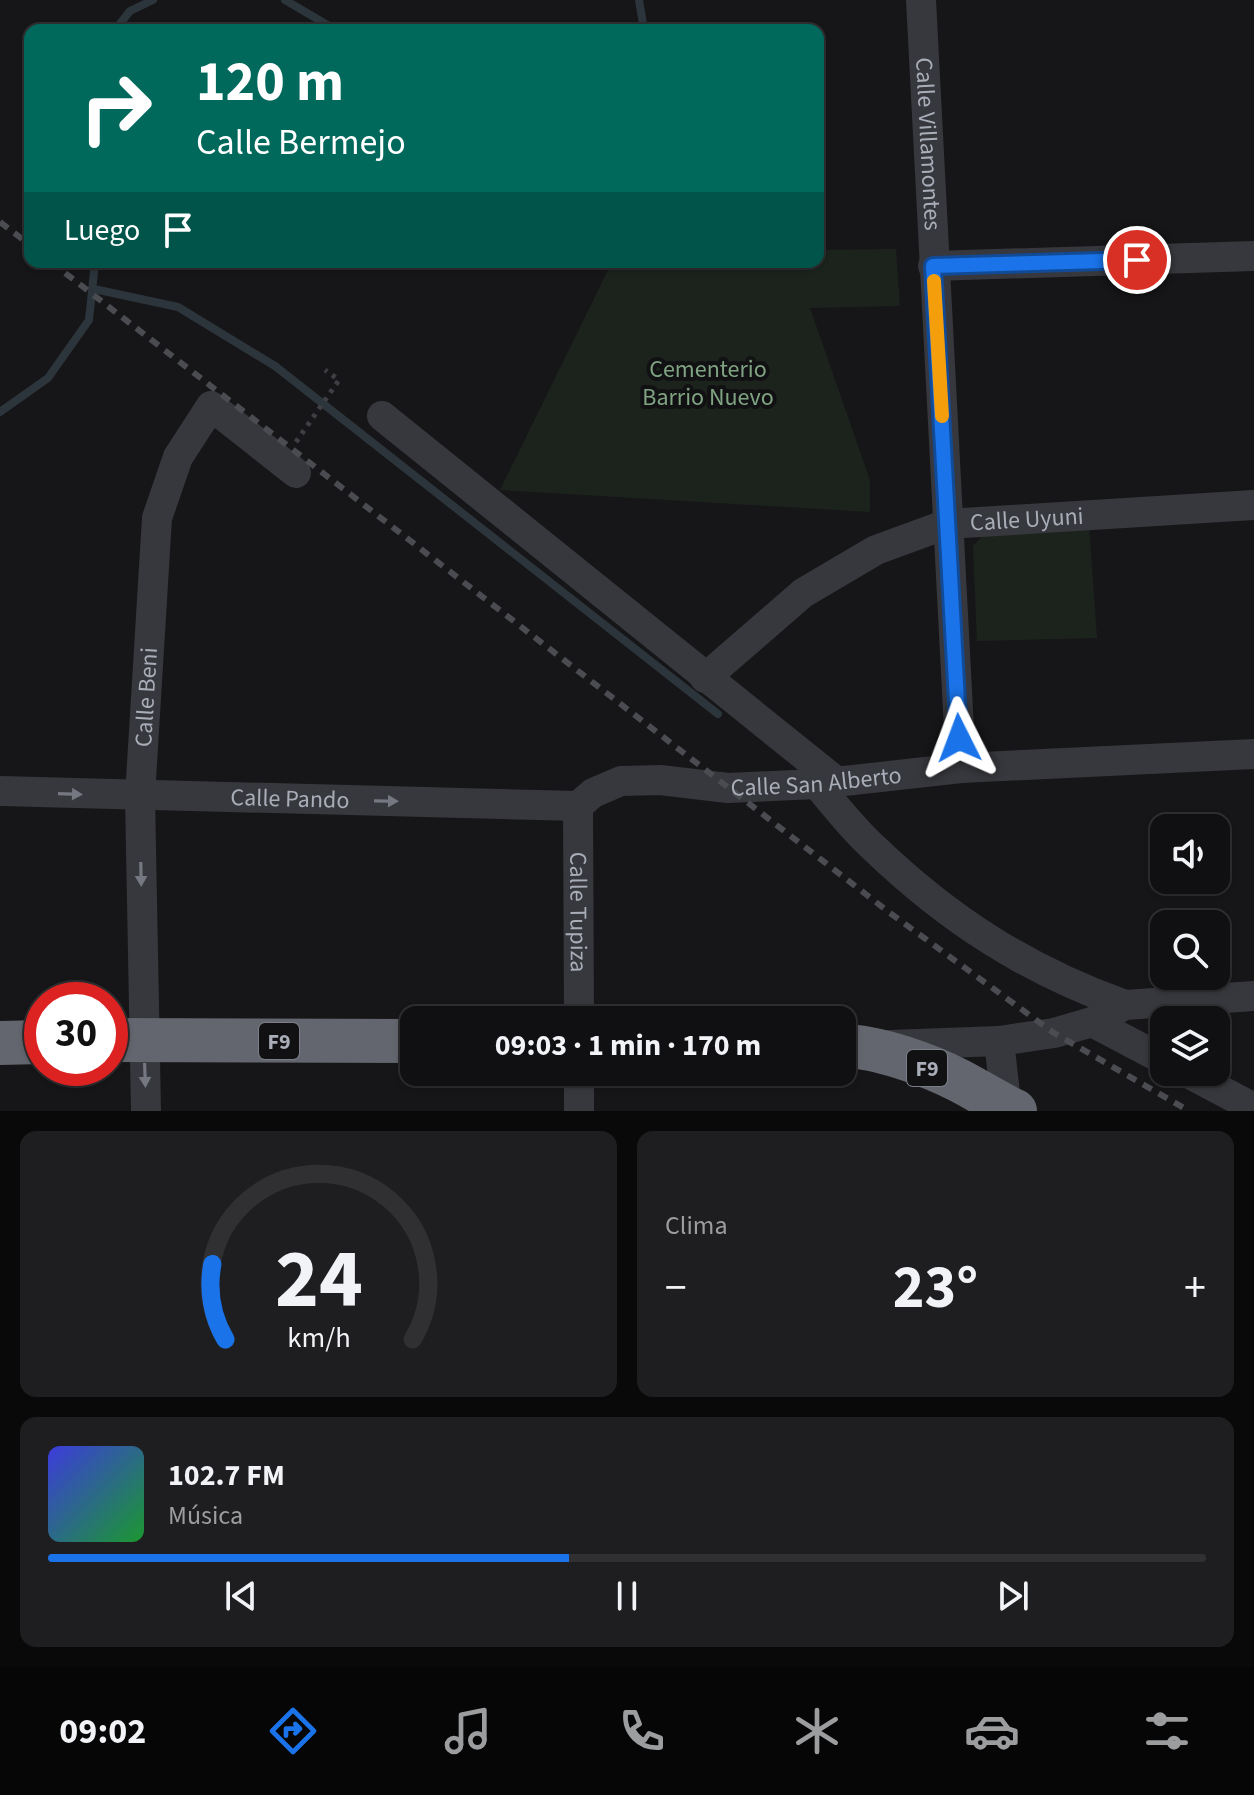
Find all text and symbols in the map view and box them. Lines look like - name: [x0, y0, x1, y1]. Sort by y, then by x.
- text: 120 m: [196, 43, 344, 122]
- icon: right: [64, 56, 168, 160]
- street label: Calle Villamontes: [906, 56, 950, 231]
- text: Calle Bermejo: [196, 117, 406, 168]
- icon: arrive: [156, 208, 200, 252]
- text: Luego: [64, 209, 140, 252]
- pin: [1103, 226, 1171, 294]
- icon: arrive: [1115, 238, 1159, 282]
- park label: Cementerio Barrio Nuevo: [642, 352, 774, 415]
- street label: Calle Uyuni: [969, 499, 1085, 541]
- street label: Calle Beni: [126, 646, 167, 748]
- position arrow: [917, 696, 1001, 780]
- street label: Calle San Alberto: [730, 758, 903, 806]
- street label: Calle Pando: [230, 780, 350, 818]
- one-way arrow: [58, 787, 83, 800]
- one-way arrow: [374, 795, 399, 808]
- map controls: [1150, 814, 1230, 1086]
- button: sound: [1150, 814, 1230, 894]
- street label: Calle Tupiza: [560, 852, 596, 972]
- one-way arrow: [135, 862, 147, 887]
- button: search: [1150, 910, 1230, 990]
- speed limit sign: 30: [24, 982, 128, 1086]
- button: layers: [1150, 1006, 1230, 1086]
- road number: F9: [259, 1023, 299, 1059]
- text: 09:03 · 1 min · 170 m: [495, 1024, 761, 1067]
- road number: F9: [907, 1050, 947, 1086]
- one-way arrow: [139, 1063, 152, 1088]
- text: Clima: [665, 1207, 728, 1244]
- text: 24: [275, 1221, 362, 1339]
- text: 23°: [893, 1246, 978, 1331]
- text: −: [665, 1257, 687, 1320]
- text: +: [1184, 1257, 1206, 1320]
- text: km/h: [287, 1318, 350, 1358]
- text: 102.7 FM: [168, 1454, 285, 1497]
- text: Música: [168, 1497, 243, 1534]
- icon: previous: [219, 1574, 263, 1618]
- icon: pause: [605, 1574, 649, 1618]
- icon: next: [991, 1574, 1035, 1618]
- icon: directions: [265, 1703, 321, 1759]
- icon: music: [440, 1703, 496, 1759]
- icon: phone: [614, 1703, 670, 1759]
- icon: climate: [789, 1703, 845, 1759]
- icon: car: [964, 1703, 1020, 1759]
- icon: filters: [1139, 1703, 1195, 1759]
- text: 09:02: [59, 1706, 146, 1757]

